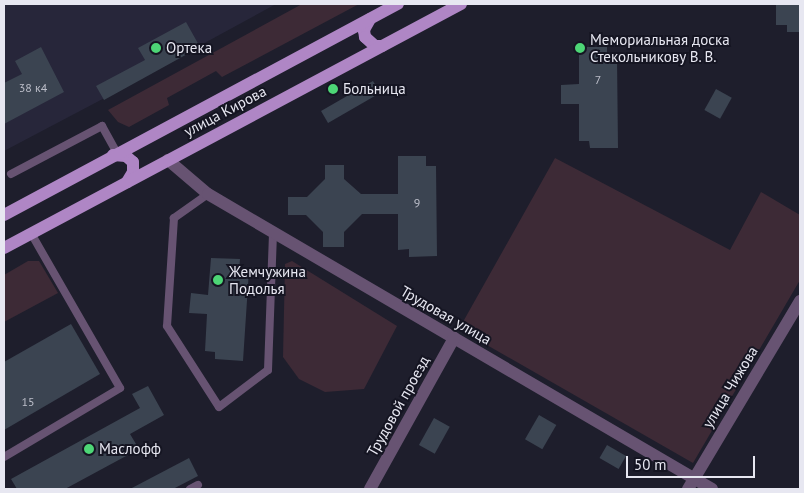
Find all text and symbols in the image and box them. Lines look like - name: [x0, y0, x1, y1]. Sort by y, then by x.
- place label: Мемориальная доска Стекольникову В. В.: [590, 30, 730, 65]
- place label: Ортека: [166, 39, 212, 57]
- marker: Ортека: [150, 42, 162, 54]
- marker: Мемориальная доска Стекольникову В. В.: [574, 42, 586, 54]
- house number: 7: [595, 73, 601, 87]
- place label: Больница: [343, 80, 406, 98]
- house number: 38 к4: [19, 81, 47, 95]
- street label: улица Кирова: [181, 82, 269, 140]
- marker: Больница: [327, 83, 339, 95]
- house number: 9: [414, 196, 420, 210]
- place label: Жемчужина Подолья: [229, 262, 306, 297]
- marker: Жемчужина Подолья: [211, 273, 225, 287]
- street label: Трудовая улица: [397, 282, 495, 348]
- street label: улица Чижова: [699, 343, 761, 431]
- street label: Трудовой проезд: [363, 353, 433, 459]
- house number: 15: [21, 395, 35, 409]
- place label: Маслофф: [99, 440, 161, 458]
- marker: Маслофф: [83, 443, 95, 455]
- scale bar: [629, 446, 758, 478]
- text: 50 m: [634, 455, 667, 474]

